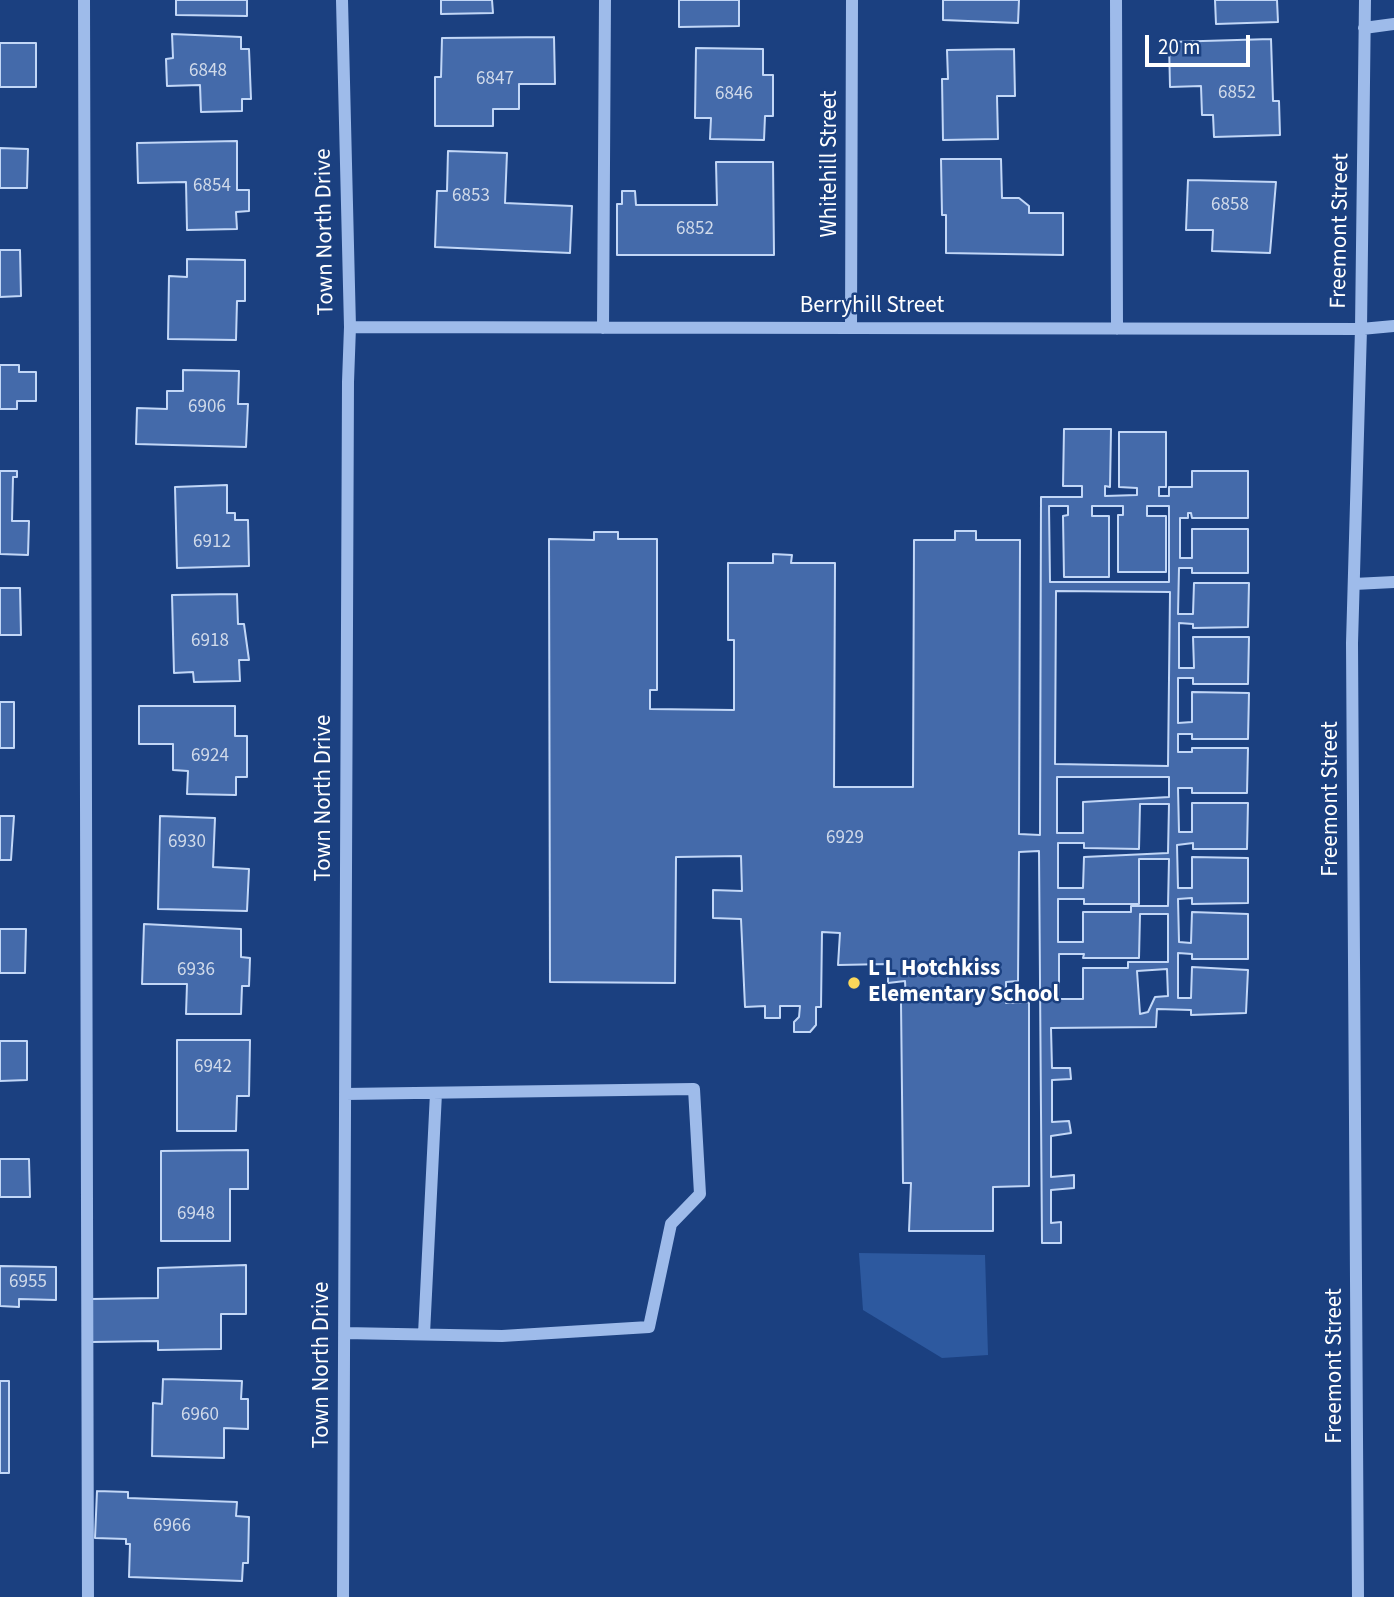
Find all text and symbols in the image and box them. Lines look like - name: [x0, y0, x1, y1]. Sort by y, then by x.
- scale bar: [1149, 21, 1254, 65]
- text: 20 m: [1158, 32, 1200, 62]
- house number: 6848: [189, 61, 227, 83]
- house number: 6847: [476, 69, 514, 91]
- house number: 6852: [1218, 83, 1256, 105]
- house number: 6846: [715, 84, 753, 106]
- street label: Whitehill Street: [817, 90, 845, 238]
- street label: Town North Drive: [311, 148, 341, 316]
- street label: Freemont Street: [1326, 153, 1356, 309]
- house number: 6854: [193, 176, 231, 198]
- house number: 6853: [452, 186, 490, 208]
- house number: 6858: [1211, 195, 1249, 217]
- house number: 6852: [676, 219, 714, 241]
- street label: Berryhill Street: [800, 293, 944, 321]
- house number: 6906: [188, 397, 226, 419]
- house number: 6912: [193, 532, 231, 554]
- house number: 6918: [191, 631, 229, 653]
- street label: Town North Drive: [311, 715, 339, 881]
- street label: Freemont Street: [1318, 721, 1346, 877]
- house number: 6924: [191, 746, 229, 768]
- house number: 6929: [826, 828, 864, 850]
- house number: 6930: [168, 832, 206, 854]
- place label: L L Hotchkiss Elementary School: [868, 956, 1059, 1010]
- house number: 6936: [177, 960, 215, 982]
- marker: L L Hotchkiss Elementary School: [846, 975, 862, 991]
- house number: 6942: [194, 1057, 232, 1079]
- house number: 6948: [177, 1204, 215, 1226]
- house number: 6955: [9, 1272, 47, 1294]
- street label: Town North Drive: [309, 1282, 337, 1448]
- street label: Freemont Street: [1322, 1288, 1350, 1444]
- house number: 6960: [181, 1405, 219, 1427]
- house number: 6966: [153, 1516, 191, 1538]

